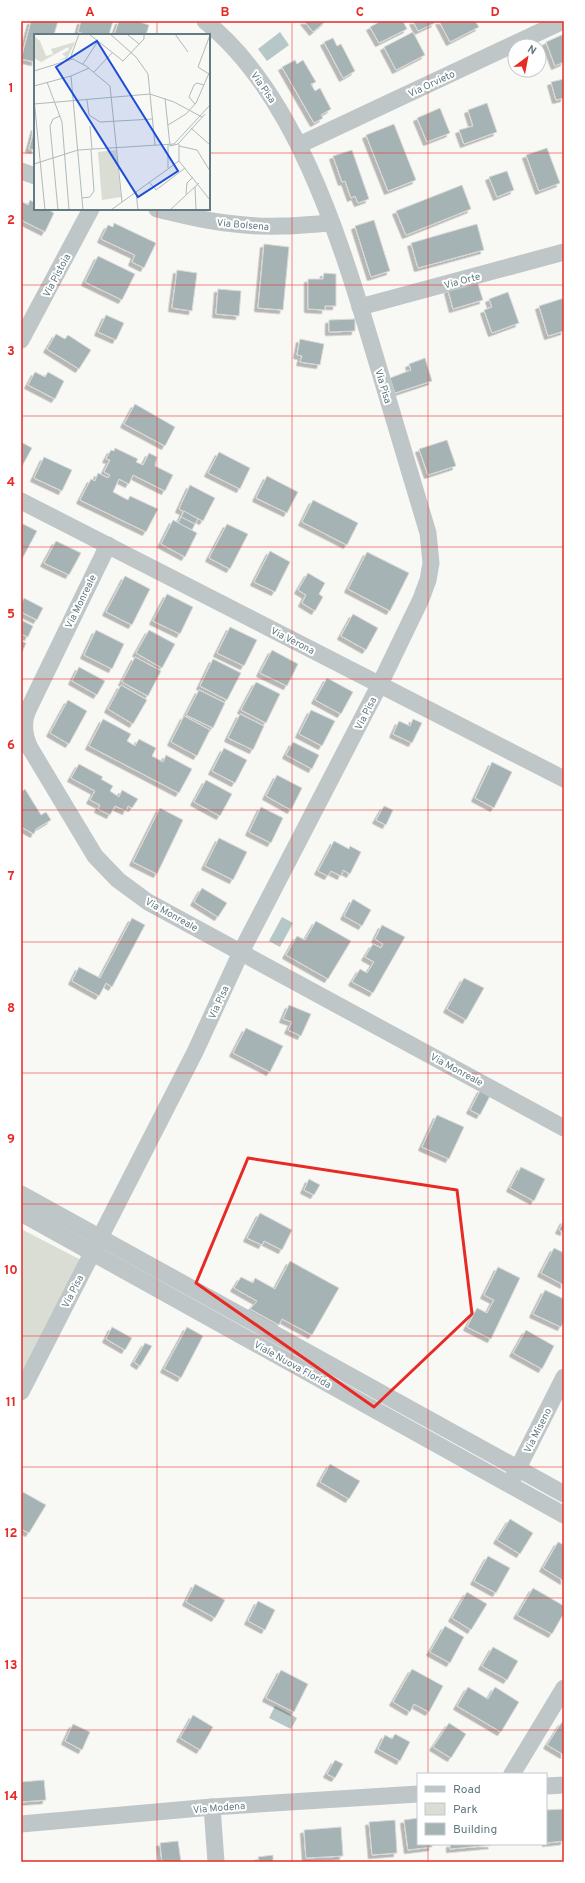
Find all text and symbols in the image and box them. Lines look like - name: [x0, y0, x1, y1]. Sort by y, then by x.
- text: A: [85, 5, 95, 21]
- text: B: [221, 5, 230, 21]
- text: C: [356, 5, 364, 21]
- text: D: [490, 5, 500, 21]
- inset map: [34, 34, 210, 210]
- north arrow: [507, 38, 547, 78]
- text: N: [525, 42, 539, 58]
- street label: Via Orvieto: [406, 68, 458, 101]
- street label: Via Pisa: [247, 70, 278, 106]
- text: 1: [8, 81, 14, 97]
- text: 2: [7, 213, 15, 229]
- street label: Via Bolsena: [216, 217, 270, 234]
- street label: Via Pistoia: [41, 252, 74, 300]
- street label: Via Orte: [443, 270, 482, 293]
- text: 3: [7, 344, 15, 360]
- street label: Via Pisa: [371, 368, 394, 405]
- text: 4: [7, 475, 15, 491]
- street label: Via Monreale: [63, 573, 100, 631]
- text: 5: [7, 607, 15, 623]
- street label: Via Verona: [268, 625, 316, 658]
- street label: Via Pisa: [353, 695, 380, 732]
- text: 6: [7, 738, 15, 754]
- text: 7: [8, 869, 15, 885]
- street label: Via Monreale: [143, 896, 200, 935]
- street label: Via Pisa: [206, 984, 233, 1021]
- text: 8: [7, 1001, 15, 1017]
- street label: Via Monreale: [428, 1051, 485, 1090]
- text: 9: [7, 1132, 15, 1148]
- text: 10: [4, 1263, 18, 1279]
- street label: Via Pisa: [60, 1273, 87, 1310]
- street label: Viale Nuova Florida: [251, 1339, 333, 1392]
- text: 11: [6, 1395, 16, 1411]
- street label: Via Miseno: [521, 1406, 555, 1455]
- text: 12: [4, 1526, 18, 1542]
- text: 13: [5, 1658, 18, 1674]
- legend: [417, 1773, 547, 1845]
- text: Road: [453, 1782, 481, 1798]
- text: 14: [4, 1789, 18, 1805]
- street label: Via Modena: [192, 1800, 246, 1817]
- text: Park: [453, 1802, 478, 1818]
- text: Building: [453, 1822, 497, 1838]

